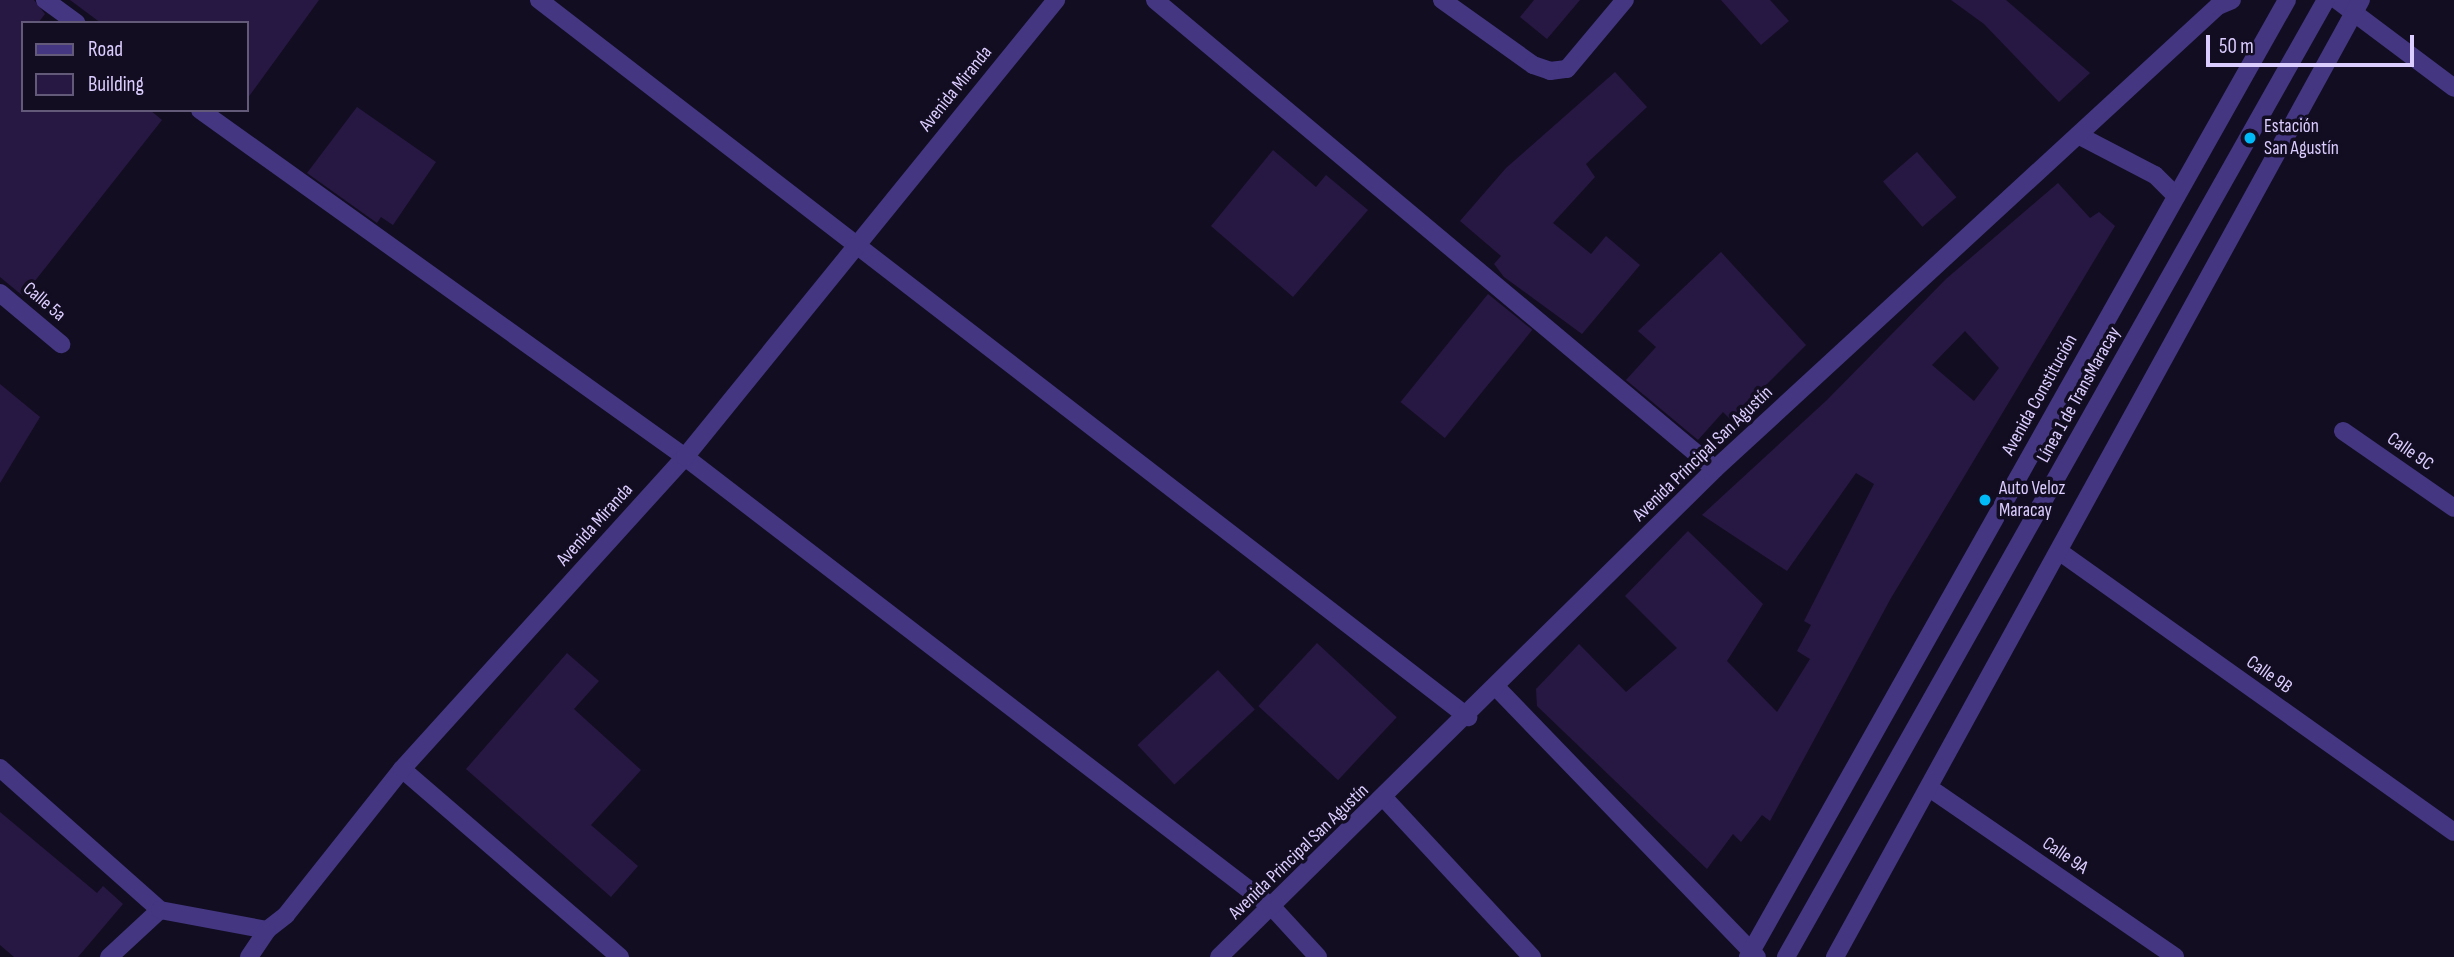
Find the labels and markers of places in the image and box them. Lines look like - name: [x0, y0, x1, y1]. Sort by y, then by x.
- place label: Estación San Agustín: [2264, 116, 2339, 160]
- marker: Estación San Agustín: [2242, 130, 2258, 146]
- place label: Auto Veloz Maracay: [1999, 478, 2065, 522]
- marker: Auto Veloz Maracay: [1977, 492, 1993, 508]

